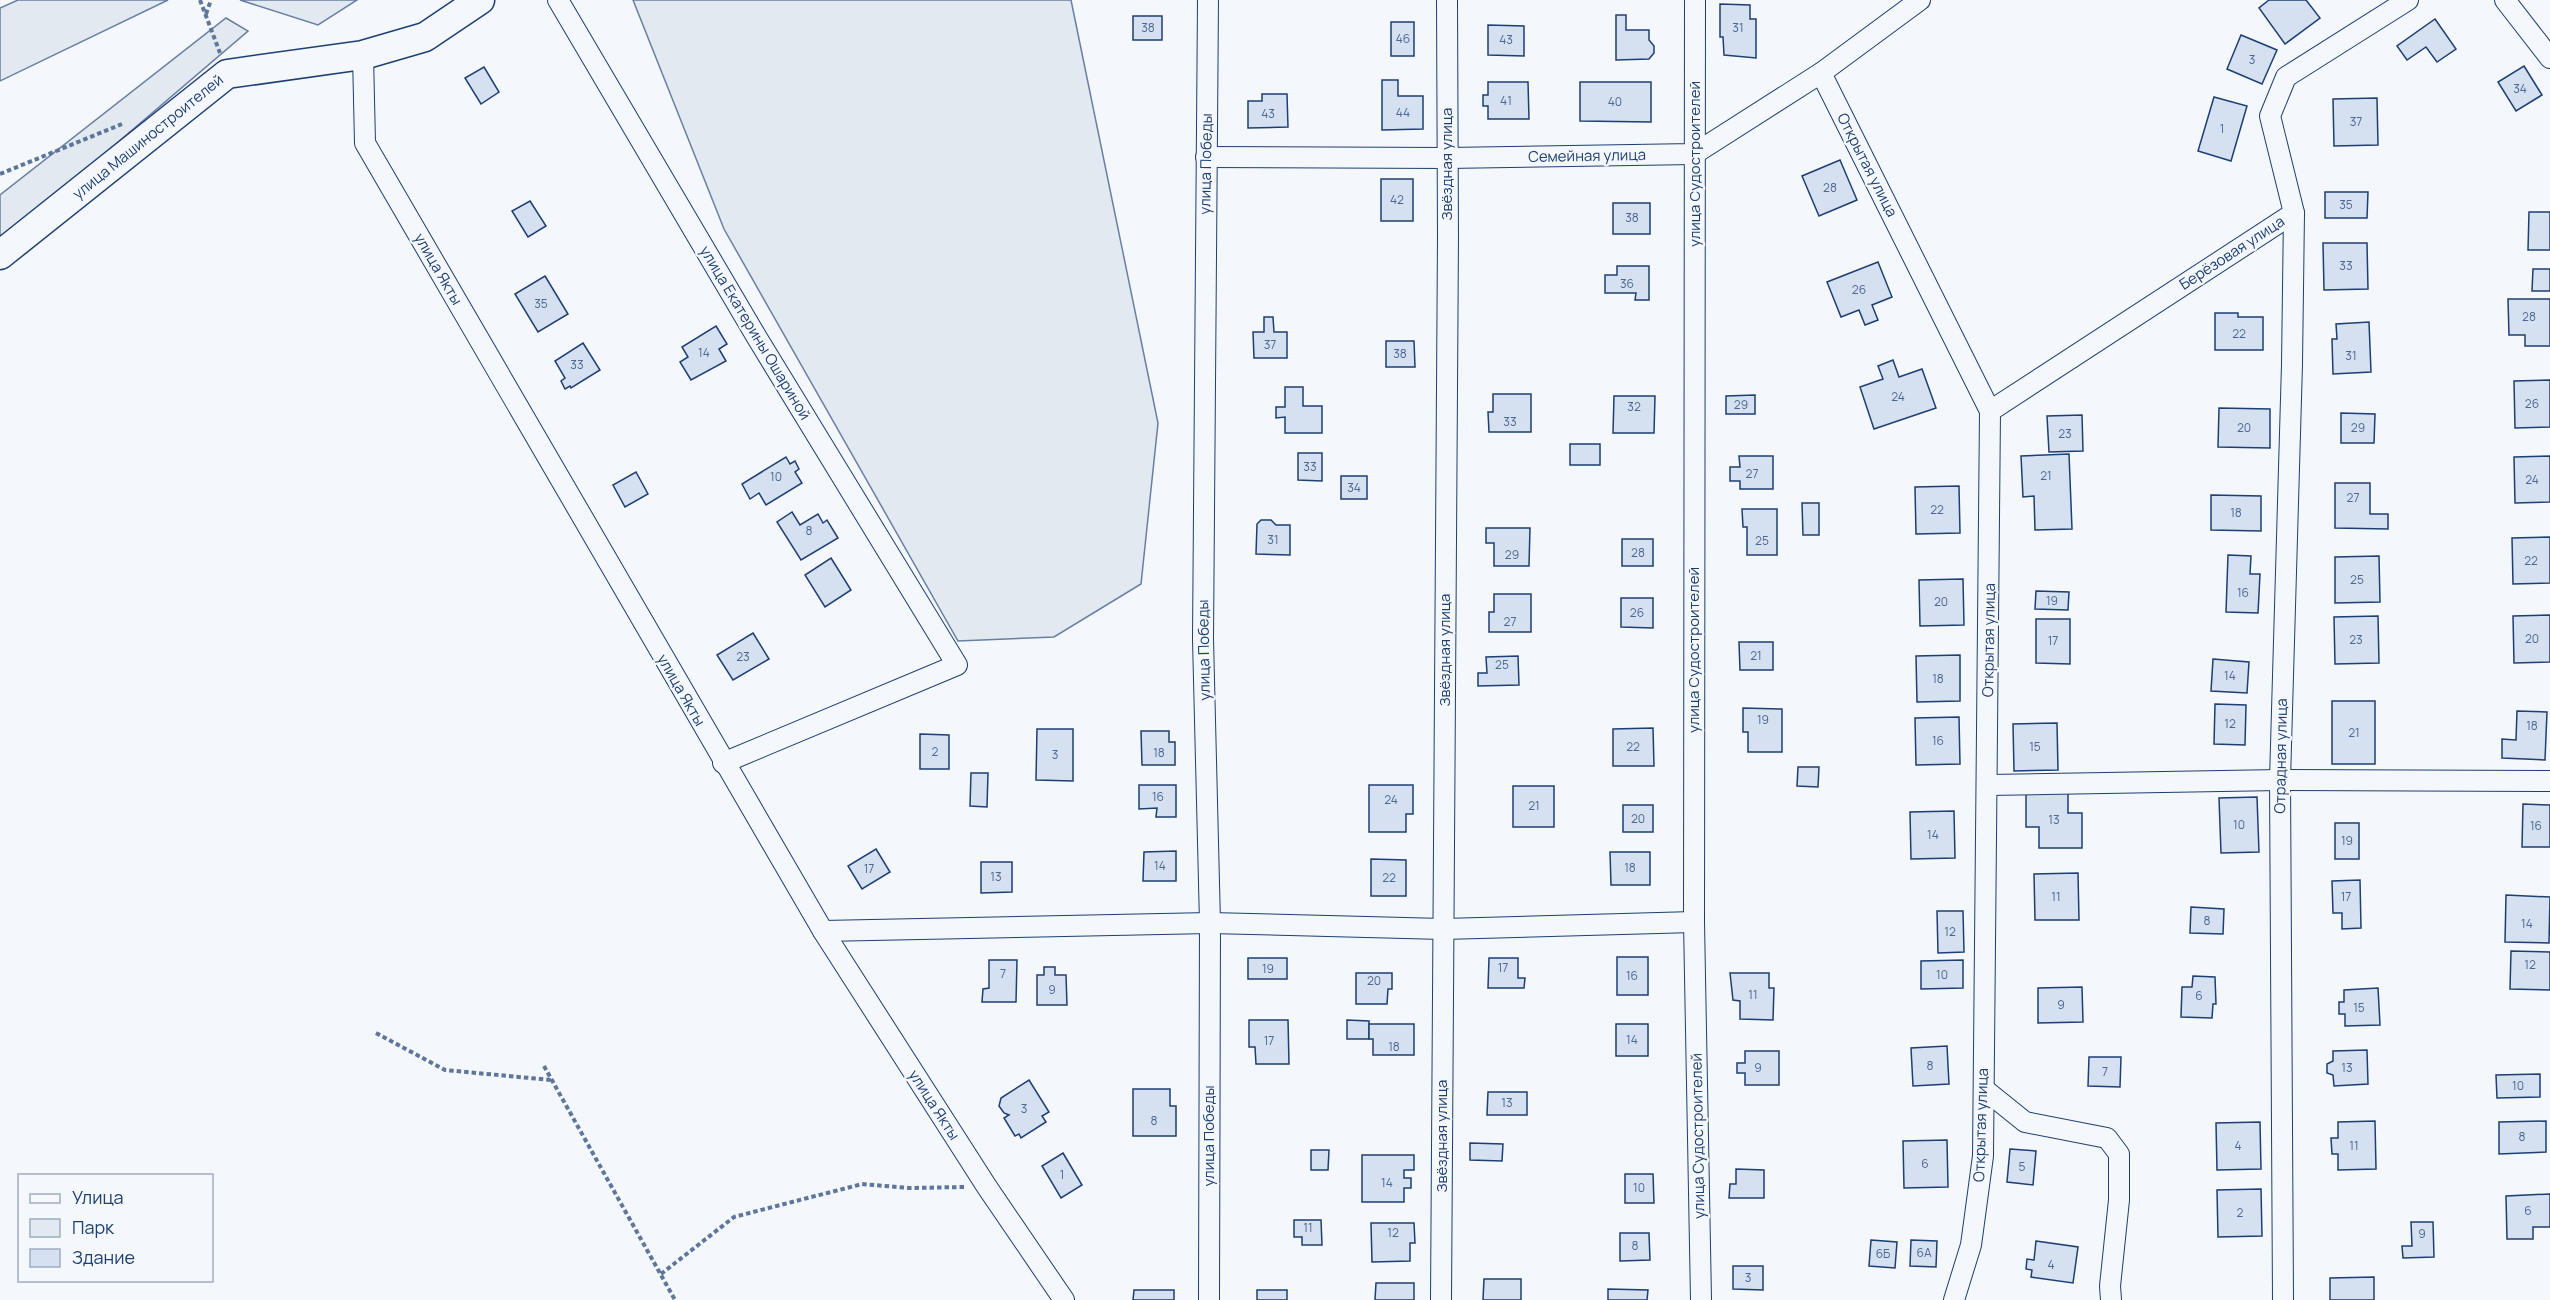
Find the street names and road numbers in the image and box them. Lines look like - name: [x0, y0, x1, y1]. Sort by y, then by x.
- street label: улица Машиностроителей: [68, 69, 227, 204]
- street label: улица Судостроителей: [1684, 81, 1705, 247]
- street label: Звёздная улица: [1436, 108, 1457, 220]
- street label: Открытая улица: [1832, 109, 1903, 220]
- street label: улица Победы: [1194, 113, 1217, 215]
- street label: Семейная улица: [1528, 144, 1646, 167]
- street label: Берёзовая улица: [2175, 211, 2288, 295]
- street label: улица Якты: [409, 229, 468, 309]
- street label: улица Екатерины Ошариной: [695, 242, 816, 424]
- street label: улица Судостроителей: [1683, 567, 1704, 733]
- street label: Открытая улица: [1977, 583, 2000, 697]
- street label: Звёздная улица: [1434, 594, 1455, 706]
- street label: улица Победы: [1192, 599, 1215, 701]
- street label: улица Якты: [652, 650, 711, 730]
- street label: Отрадная улица: [2269, 698, 2292, 814]
- street label: улица Судостроителей: [1686, 1053, 1709, 1219]
- street label: улица Якты: [904, 1065, 965, 1144]
- street label: Открытая улица: [1968, 1068, 1993, 1182]
- street label: Звёздная улица: [1431, 1080, 1452, 1192]
- street label: улица Победы: [1198, 1085, 1219, 1187]

